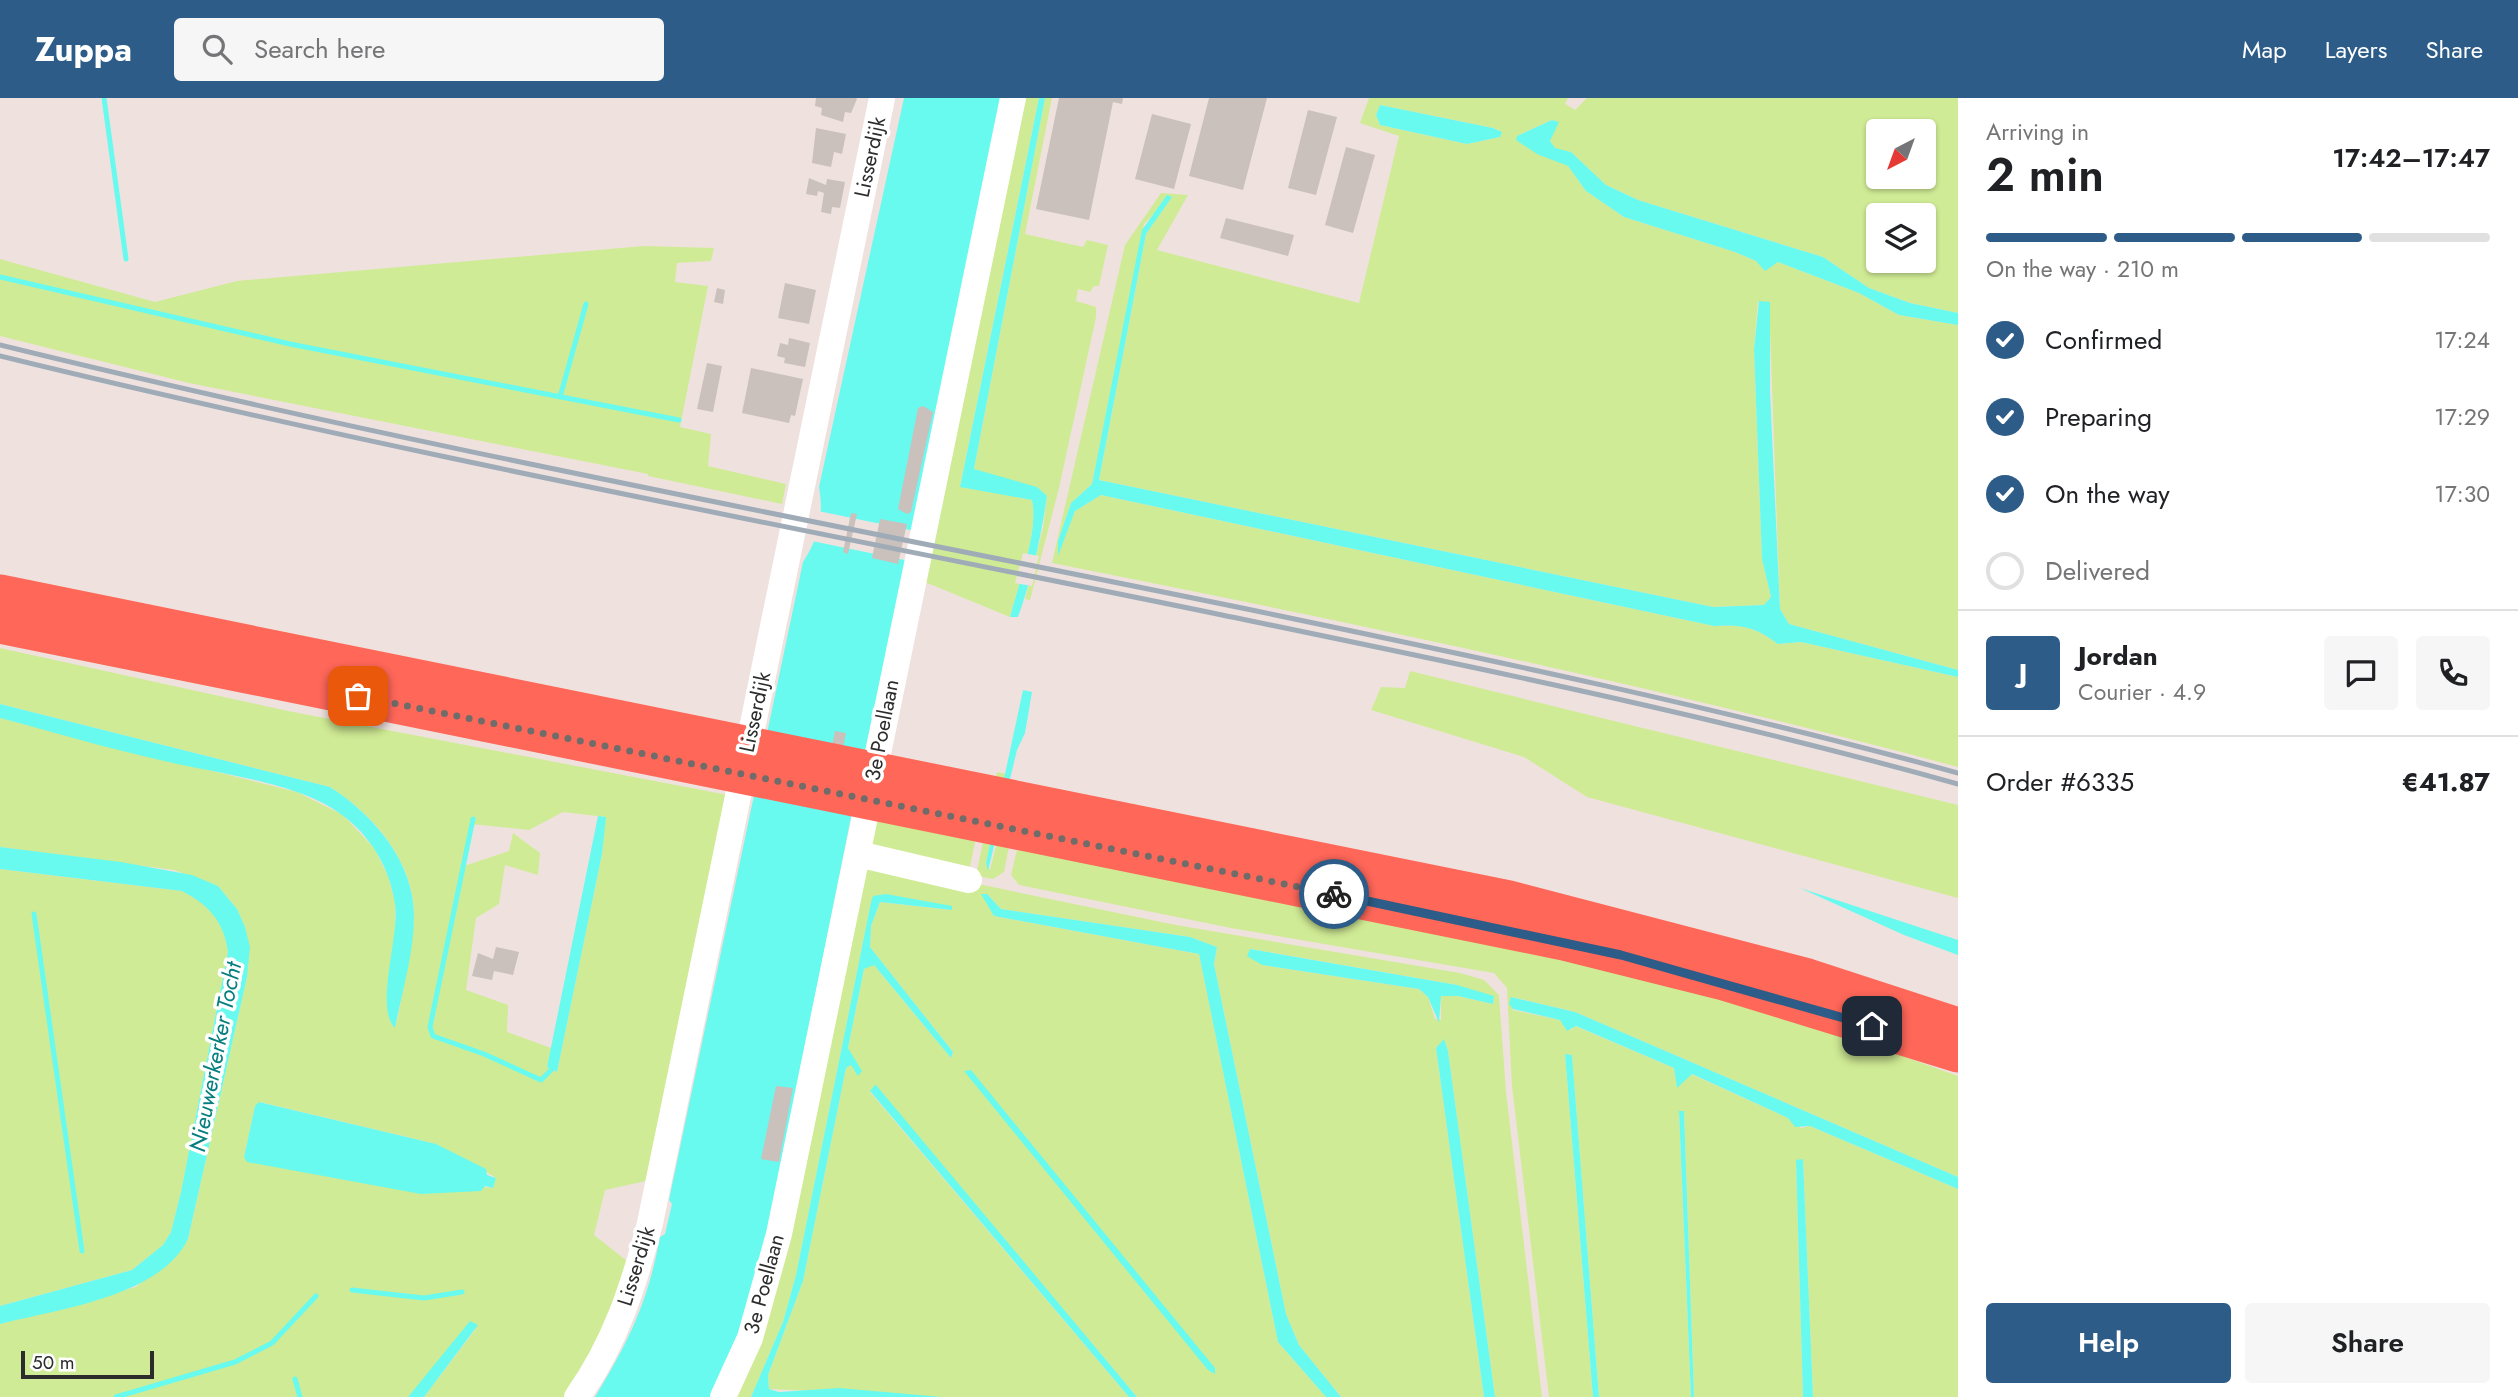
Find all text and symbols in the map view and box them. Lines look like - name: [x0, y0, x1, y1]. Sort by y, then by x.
- search box: [174, 18, 664, 81]
- text: Zuppa: [35, 26, 132, 73]
- icon: search: [198, 30, 236, 68]
- text: Search here: [254, 30, 385, 68]
- text: Map: [2242, 32, 2287, 67]
- text: Layers: [2325, 32, 2387, 67]
- text: Share: [2425, 32, 2483, 67]
- street label: Lisserdijk: [847, 113, 893, 200]
- text: Arriving in: [1986, 115, 2089, 149]
- north arrow: [1866, 119, 1936, 189]
- map controls: [1866, 119, 1936, 273]
- text: 17:42–17:47: [2332, 139, 2490, 177]
- text: 2 min: [1986, 142, 2104, 208]
- button: layers: [1866, 203, 1936, 273]
- text: On the way · 210 m: [1986, 252, 2179, 286]
- icon: check: [1986, 321, 2024, 359]
- text: Confirmed: [2045, 321, 2162, 359]
- text: 17:24: [2434, 323, 2490, 357]
- icon: check: [1986, 398, 2024, 436]
- text: Preparing: [2045, 398, 2152, 436]
- text: 17:29: [2434, 400, 2490, 434]
- icon: check: [1986, 475, 2024, 513]
- text: On the way: [2045, 475, 2170, 513]
- text: 17:30: [2434, 477, 2490, 511]
- text: Delivered: [2045, 552, 2150, 590]
- button: chat: [2324, 636, 2398, 710]
- button: phone: [2416, 636, 2490, 710]
- text: Jordan: [2078, 637, 2158, 675]
- text: J: [2019, 654, 2027, 692]
- pin: [328, 666, 388, 726]
- street label: Lisserdijk: [732, 668, 778, 755]
- text: Courier · 4.9: [2078, 675, 2206, 709]
- icon: bag: [339, 677, 377, 715]
- street label: 3e Poellaan: [857, 677, 907, 783]
- text: Order #6335: [1986, 763, 2134, 801]
- text: €41.87: [2402, 763, 2490, 801]
- courier: [1299, 859, 1369, 929]
- icon: bike: [1315, 875, 1353, 913]
- water label: Nieuwerkerker Tocht: [180, 958, 250, 1155]
- pin: [1842, 996, 1902, 1056]
- icon: home: [1853, 1007, 1891, 1045]
- street label: Lisserdijk: [610, 1222, 663, 1309]
- street label: 3e Poellaan: [736, 1231, 792, 1337]
- button: Help: [1986, 1303, 2231, 1383]
- button: Share: [2245, 1303, 2490, 1383]
- scale bar: [21, 1348, 154, 1380]
- text: 50 m: [32, 1349, 75, 1376]

